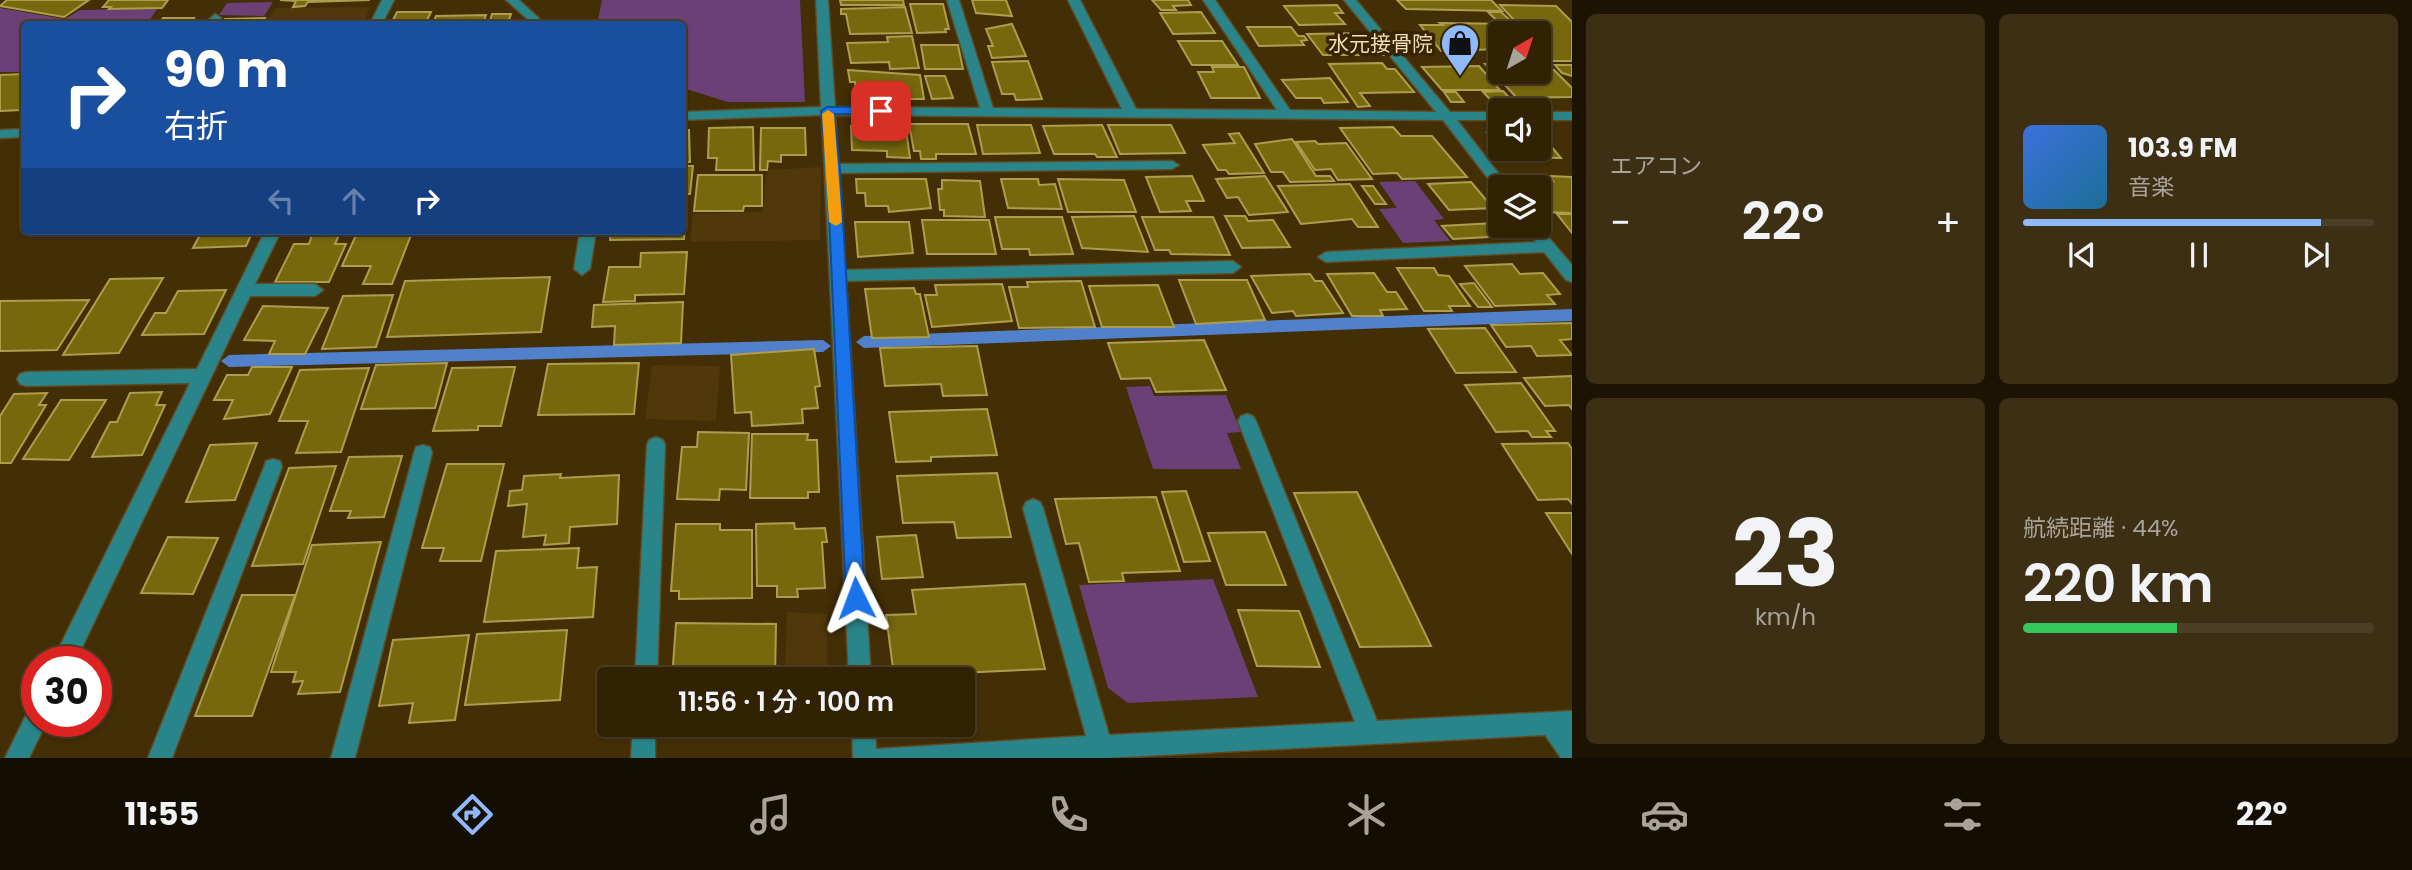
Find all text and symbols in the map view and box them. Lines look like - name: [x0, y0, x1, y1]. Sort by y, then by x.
- north arrow: [1488, 21, 1550, 84]
- map controls: [1488, 21, 1551, 238]
- shop icon: 水元接骨院: [1439, 22, 1481, 77]
- place label: 水元接骨院: [1328, 29, 1433, 58]
- text: 90 m: [164, 36, 288, 104]
- icon: right: [49, 49, 140, 140]
- pin: [851, 81, 911, 141]
- icon: arrive: [862, 92, 900, 130]
- button: sound: [1488, 98, 1551, 161]
- text: 右折: [164, 103, 228, 148]
- text: 103.9 FM: [2128, 130, 2237, 166]
- text: エアコン: [1610, 150, 1702, 182]
- text: 音楽: [2128, 171, 2174, 203]
- button: layers: [1488, 175, 1551, 238]
- icon: left: [262, 182, 300, 220]
- icon: ahead: [335, 182, 373, 220]
- icon: right: [408, 182, 446, 220]
- text: 22°: [1742, 185, 1824, 258]
- text: −: [1610, 196, 1631, 249]
- text: +: [1935, 196, 1961, 249]
- icon: previous: [2063, 236, 2101, 274]
- icon: pause: [2180, 236, 2218, 274]
- icon: next: [2297, 236, 2335, 274]
- text: 23: [1732, 490, 1839, 618]
- text: 航続距離 · 44%: [2023, 512, 2179, 544]
- text: 220 km: [2023, 547, 2214, 620]
- position arrow: [819, 561, 893, 635]
- text: km/h: [1755, 601, 1816, 633]
- speed limit sign: 30: [21, 646, 112, 737]
- text: 11:56 · 1 分 · 100 m: [678, 684, 894, 720]
- icon: directions: [448, 790, 497, 839]
- icon: music: [746, 790, 795, 839]
- icon: phone: [1044, 790, 1093, 839]
- icon: climate: [1342, 790, 1391, 839]
- icon: car: [1640, 790, 1689, 839]
- icon: filters: [1938, 790, 1987, 839]
- text: 11:55: [124, 791, 199, 836]
- text: 22°: [2236, 791, 2287, 836]

